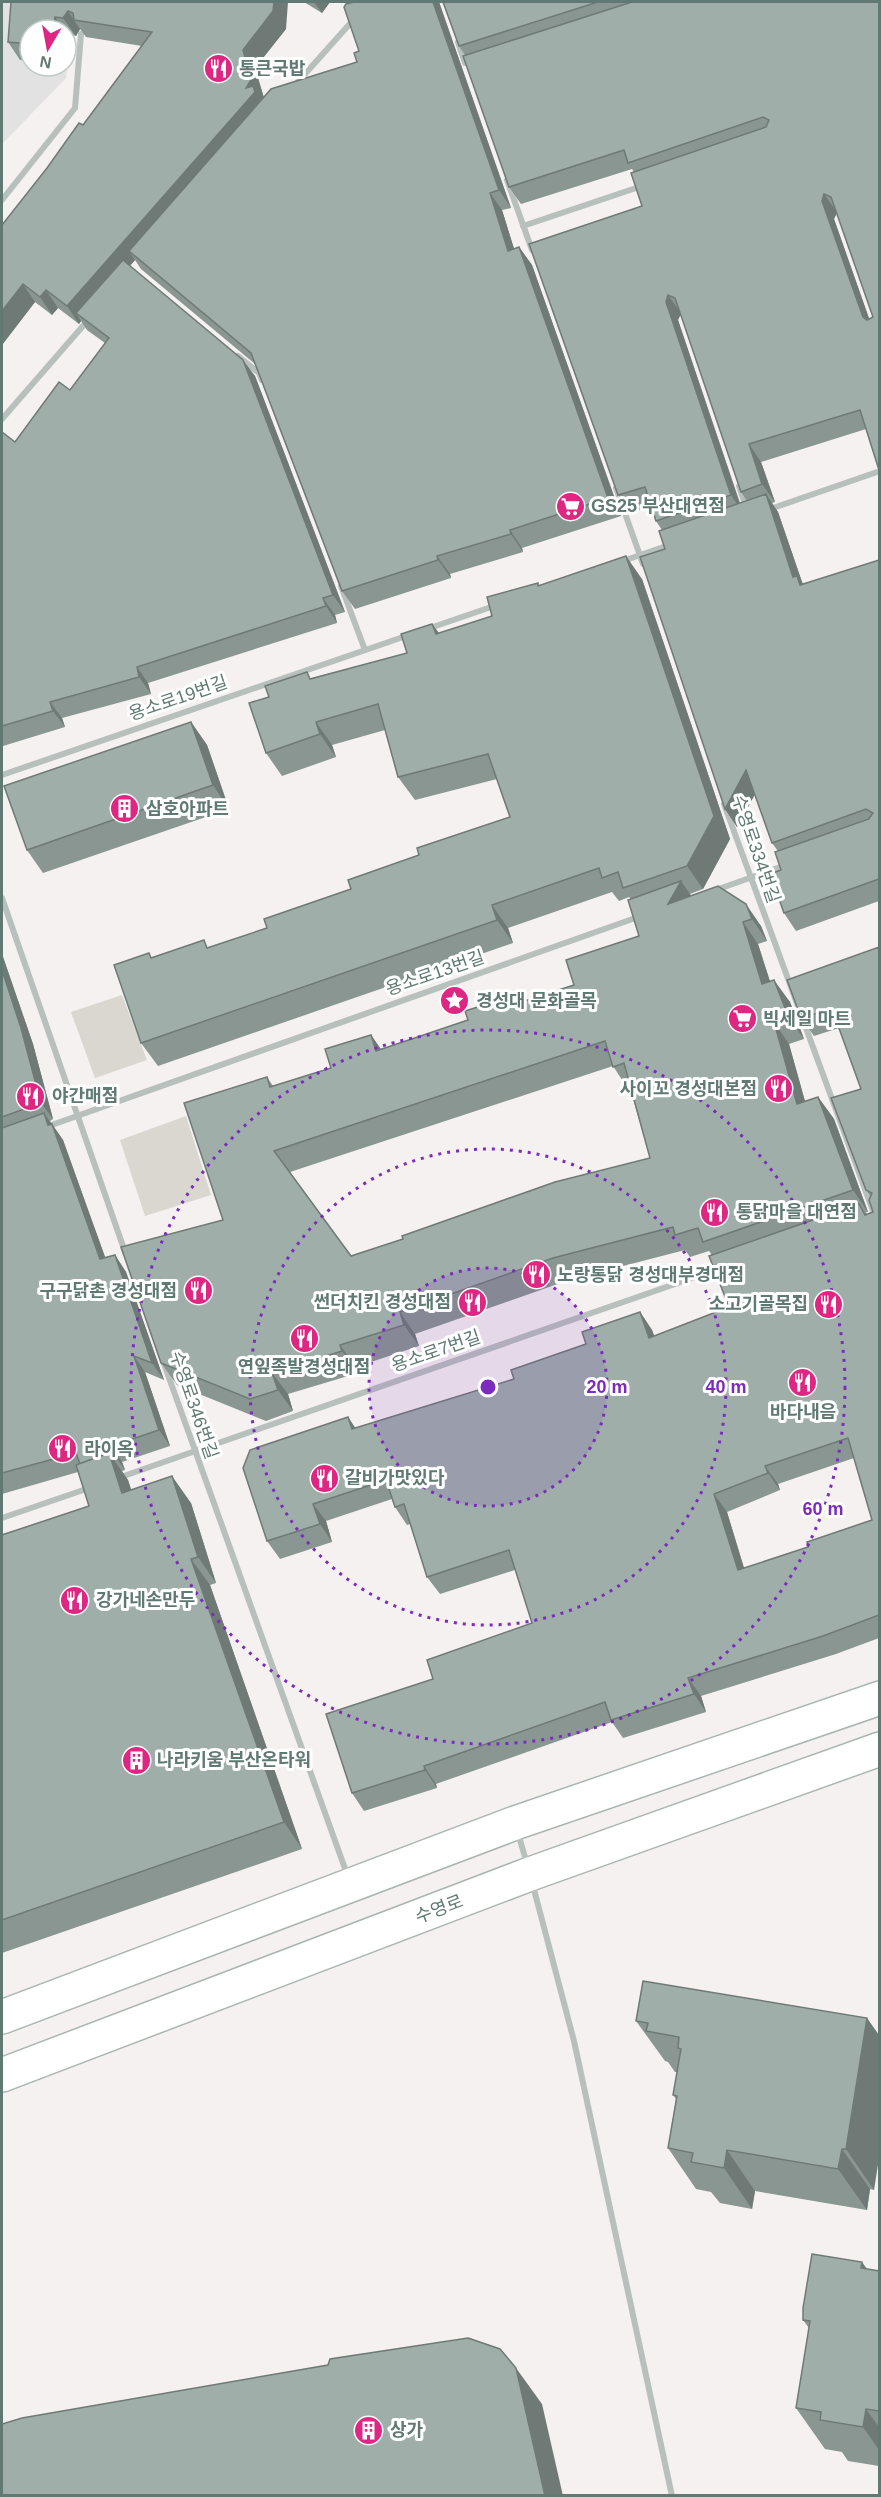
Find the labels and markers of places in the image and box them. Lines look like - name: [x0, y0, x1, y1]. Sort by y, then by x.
- restaurant icon: 통큰국밥: [202, 53, 234, 85]
- place label: 통큰국밥: [239, 59, 306, 79]
- supermarket icon: GS25 부산대연점: [554, 490, 586, 522]
- place label: GS25 부산대연점: [591, 496, 725, 516]
- building icon: 삼호아파트: [109, 793, 141, 825]
- place label: 삼호아파트: [146, 799, 229, 819]
- place icon: 경성대 문화골목: [439, 985, 471, 1017]
- place label: 경성대 문화골목: [476, 991, 597, 1011]
- supermarket icon: 빅세일 마트: [726, 1003, 758, 1035]
- place label: 빅세일 마트: [763, 1009, 851, 1029]
- restaurant icon: 사이꼬 경성대본점: [762, 1073, 794, 1105]
- place label: 사이꼬 경성대본점: [620, 1079, 757, 1099]
- restaurant icon: 야간매점: [15, 1080, 47, 1112]
- place label: 야간매점: [52, 1086, 118, 1106]
- restaurant icon: 통닭마을 대연점: [699, 1196, 731, 1228]
- place label: 통닭마을 대연점: [736, 1202, 857, 1222]
- restaurant icon: 노랑통닭 경성대부경대점: [520, 1259, 552, 1291]
- place label: 노랑통닭 경성대부경대점: [557, 1265, 744, 1285]
- restaurant icon: 구구닭촌 경성대점: [182, 1275, 214, 1307]
- place label: 구구닭촌 경성대점: [40, 1281, 177, 1301]
- restaurant icon: 썬더치킨 경성대점: [456, 1286, 488, 1318]
- restaurant icon: 소고기골목집: [813, 1288, 845, 1320]
- place label: 썬더치킨 경성대점: [314, 1292, 451, 1312]
- place label: 소고기골목집: [709, 1294, 808, 1314]
- restaurant icon: 연잎족발경성대점: [288, 1322, 320, 1354]
- place label: 연잎족발경성대점: [238, 1357, 370, 1377]
- restaurant icon: 바다내음: [787, 1367, 819, 1399]
- centre of rings: [478, 1377, 498, 1397]
- place label: 바다내음: [770, 1402, 836, 1422]
- restaurant icon: 라이옥: [47, 1433, 79, 1465]
- place label: 라이옥: [84, 1439, 134, 1459]
- restaurant icon: 갈비가맛있다: [308, 1462, 340, 1494]
- place label: 갈비가맛있다: [345, 1468, 445, 1488]
- restaurant icon: 강가네손만두: [59, 1584, 91, 1616]
- place label: 강가네손만두: [96, 1590, 195, 1610]
- building icon: 나라키움 부산온타워: [120, 1744, 152, 1776]
- place label: 나라키움 부산온타워: [157, 1750, 311, 1770]
- building icon: 상가: [353, 2414, 385, 2446]
- place label: 상가: [390, 2420, 424, 2440]

